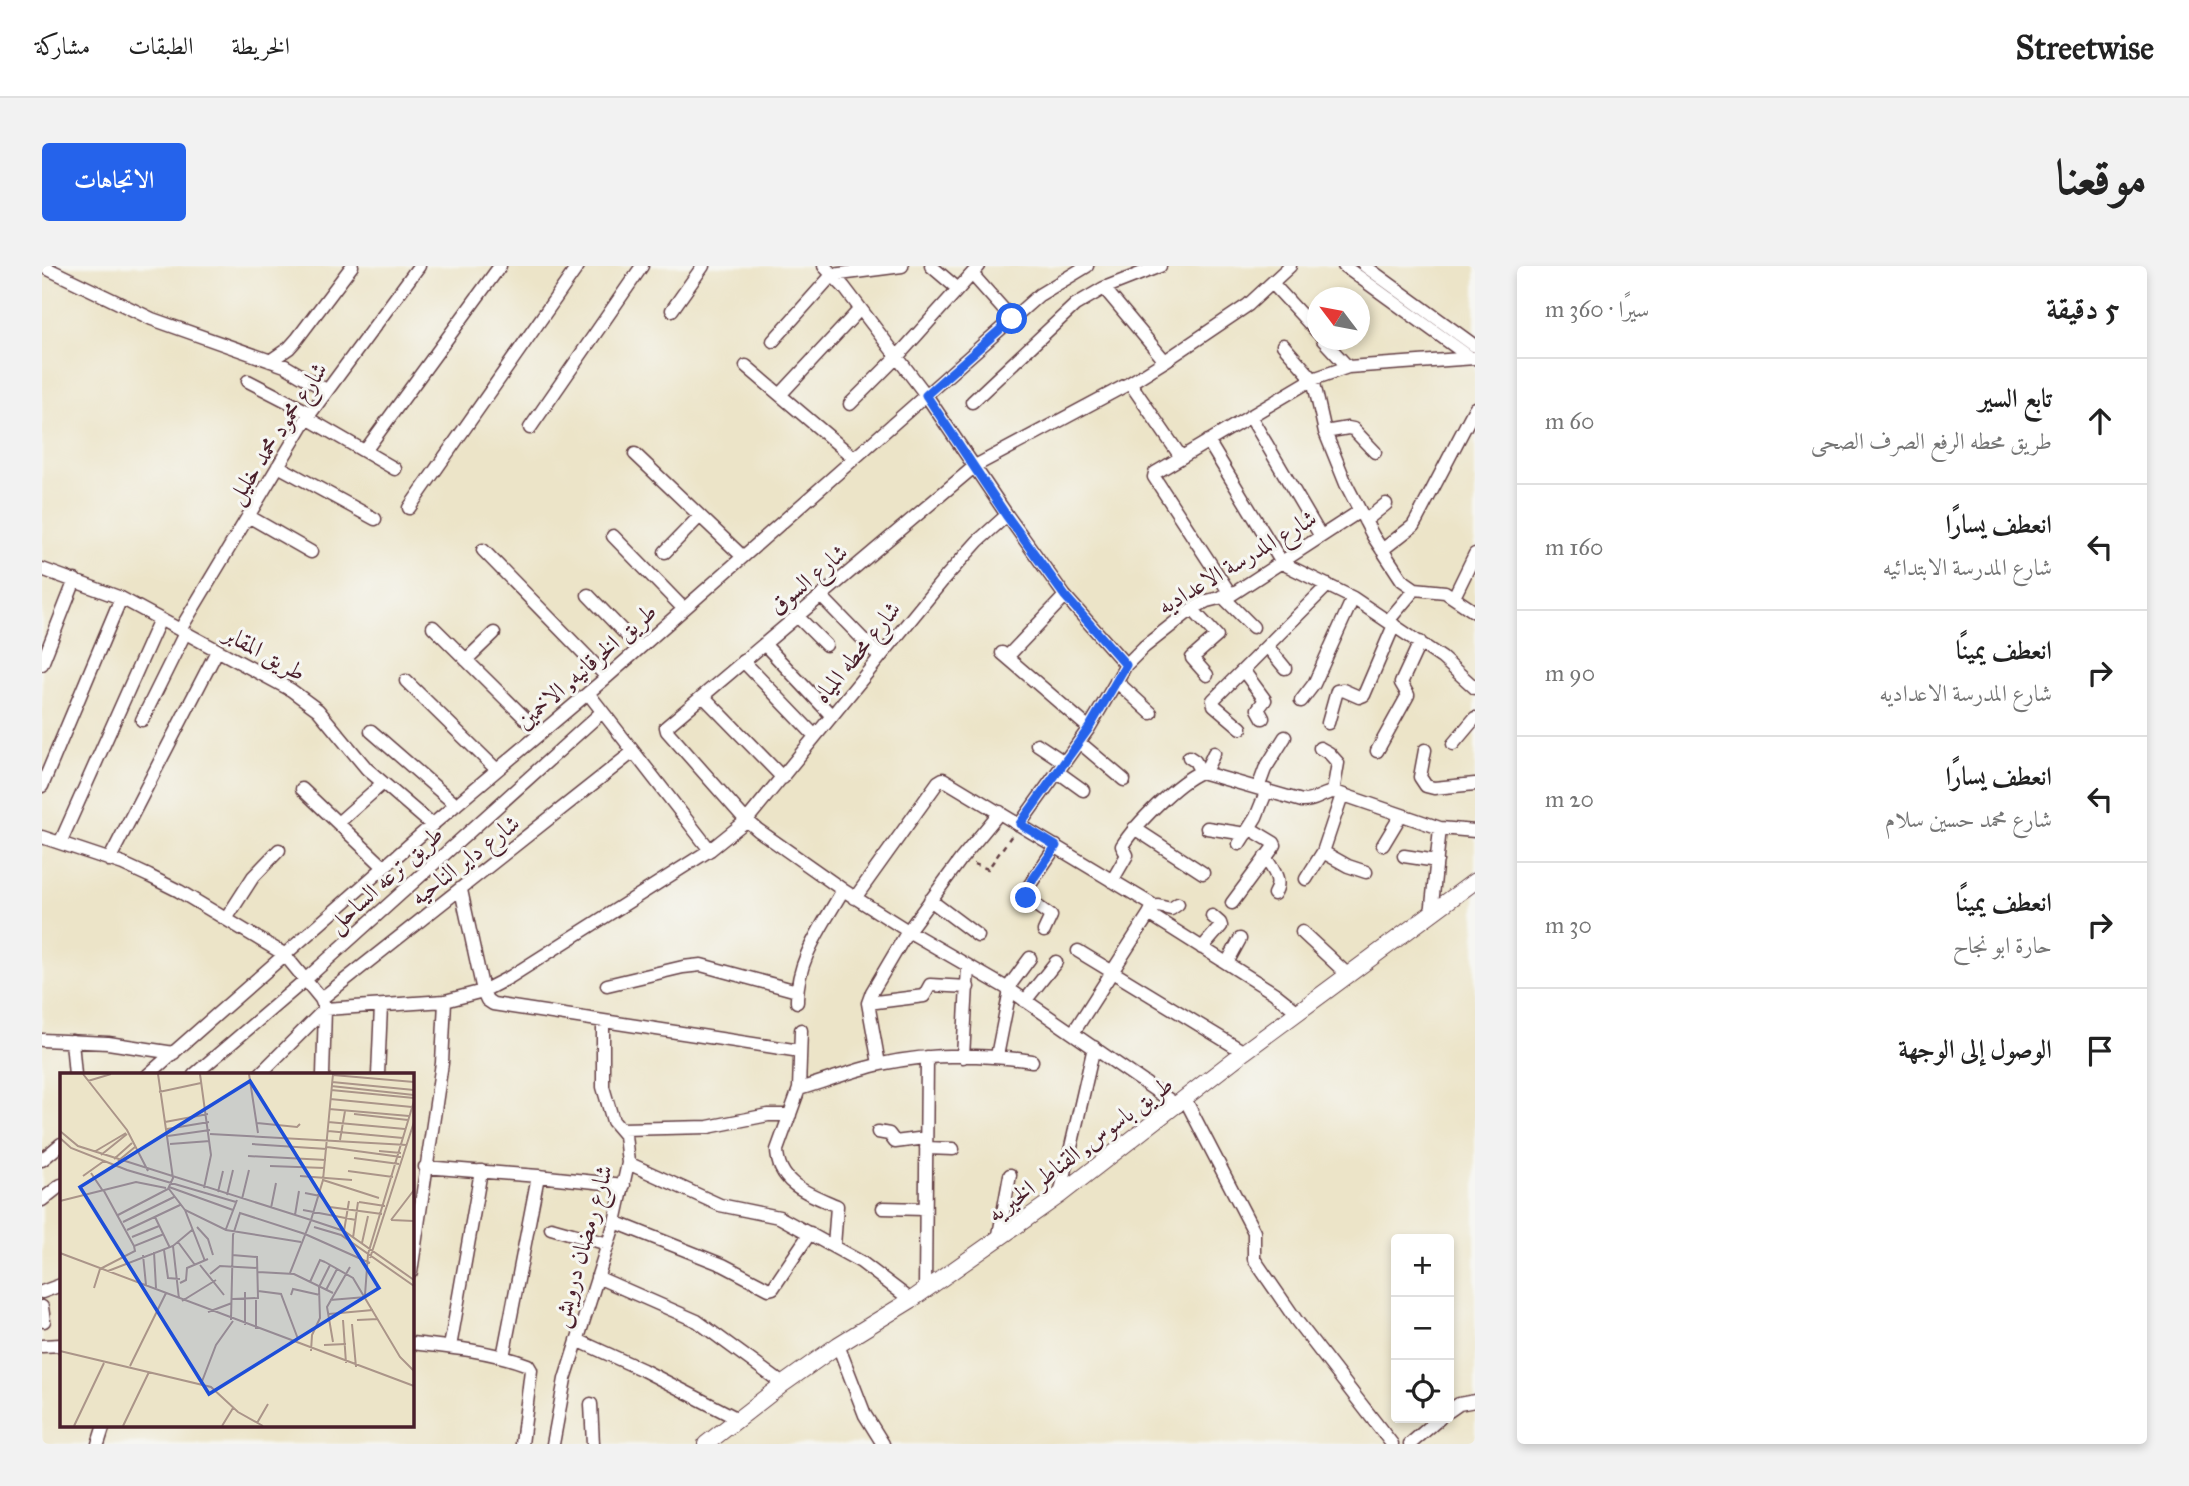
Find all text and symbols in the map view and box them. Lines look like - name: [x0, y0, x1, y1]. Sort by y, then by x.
- text: Streetwise: [2016, 28, 2154, 68]
- text: مشاركة: [35, 31, 90, 61]
- text: الطبقات: [128, 31, 194, 61]
- text: الخريطة: [232, 31, 290, 61]
- button: الاتجاهات: [42, 143, 186, 221]
- text: موقعنا: [2055, 148, 2147, 207]
- north arrow: [1307, 287, 1370, 350]
- text: 5 دقيقة: [2046, 291, 2119, 327]
- text: سيرًا · 360 m: [1545, 295, 1649, 323]
- route start: [996, 303, 1027, 334]
- street label: شارع محمود محمد خليل: [220, 356, 338, 512]
- text: تابع السير: [1979, 382, 2052, 414]
- icon: ahead: [2081, 402, 2119, 440]
- text: 60 m: [1545, 407, 1594, 435]
- text: طريق محطه الرفع الصرف الصحى: [1811, 427, 2052, 455]
- street label: شارع المدرسة الاعداديه: [1152, 503, 1325, 626]
- text: انعطف يسارًا: [1945, 508, 2052, 540]
- icon: left: [2081, 528, 2119, 566]
- text: 160 m: [1545, 533, 1603, 561]
- street label: شارع السوق: [762, 537, 857, 625]
- text: شارع المدرسة الابتدائيه: [1883, 553, 2052, 581]
- street label: شارع محطه المياه: [807, 595, 911, 712]
- street label: طريق الخرقانيه, الاخمين: [509, 596, 663, 736]
- street label: طريق المقابر: [216, 617, 311, 688]
- text: انعطف يمينًا: [1956, 634, 2052, 666]
- icon: right: [2081, 654, 2119, 692]
- text: 90 m: [1545, 659, 1595, 687]
- text: شارع المدرسة الاعداديه: [1879, 679, 2052, 707]
- text: انعطف يسارًا: [1945, 760, 2052, 792]
- icon: left: [2081, 780, 2119, 818]
- text: 20 m: [1545, 785, 1594, 813]
- text: شارع محمد حسين سلام: [1885, 805, 2052, 833]
- street label: شارع داير الناحيه: [404, 808, 529, 916]
- street label: طريق ترعه الساحل: [321, 819, 451, 940]
- route end: [1010, 882, 1041, 913]
- text: انعطف يمينًا: [1956, 886, 2052, 918]
- icon: right: [2081, 906, 2119, 944]
- text: 30 m: [1545, 911, 1592, 939]
- text: حارة ابو نجاح: [1953, 931, 2052, 959]
- icon: arrive: [2081, 1032, 2119, 1070]
- text: الوصول إلى الوجهة: [1898, 1033, 2052, 1065]
- street label: طريق باسوس, القناطر الخيريه: [981, 1069, 1179, 1229]
- inset map: [60, 1073, 413, 1426]
- street label: شارع رمضان درويش: [544, 1161, 624, 1332]
- map controls: [1391, 1234, 1454, 1423]
- button: +: [1391, 1234, 1454, 1297]
- button: −: [1391, 1297, 1454, 1360]
- button: locate: [1391, 1360, 1454, 1423]

